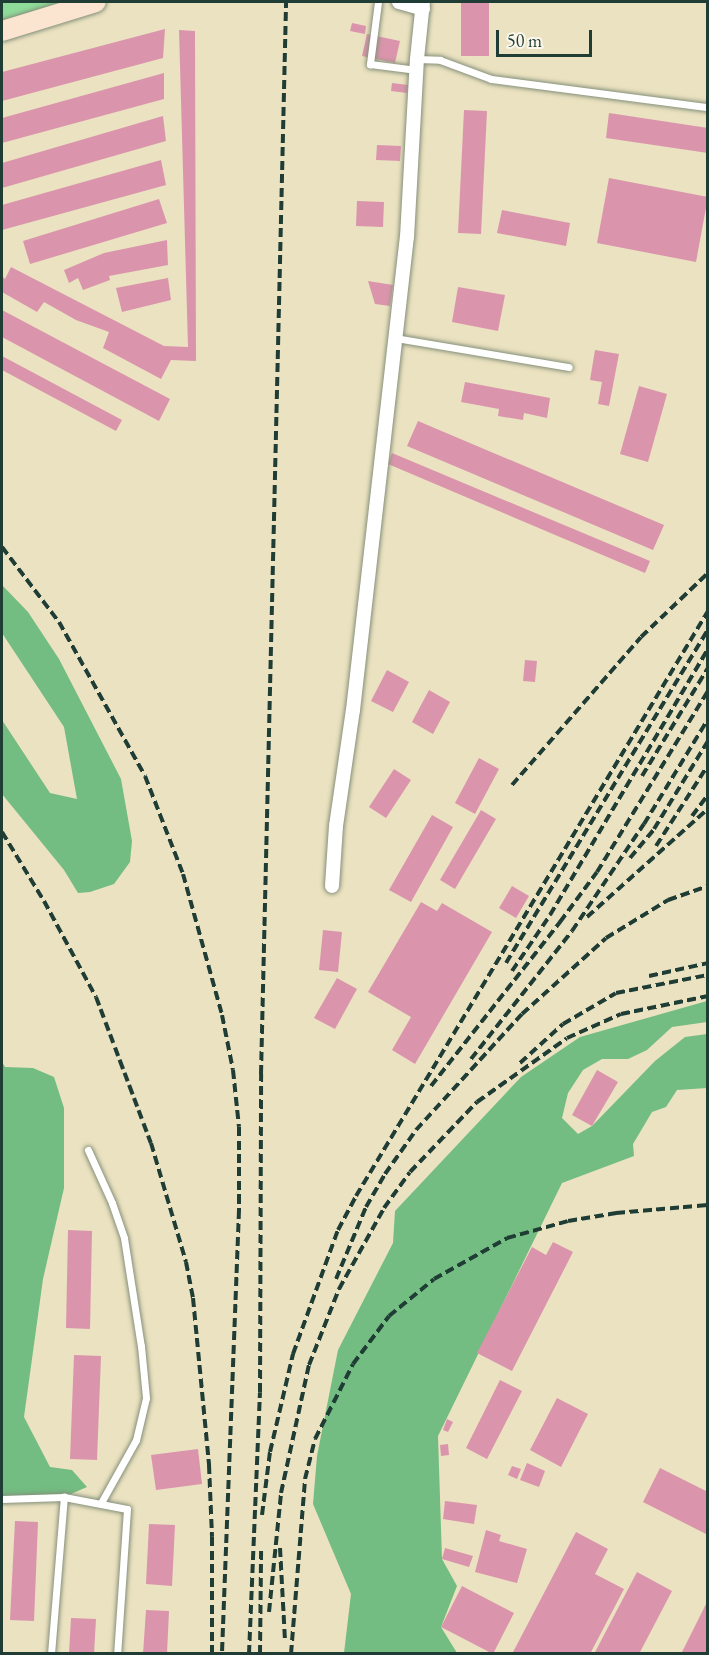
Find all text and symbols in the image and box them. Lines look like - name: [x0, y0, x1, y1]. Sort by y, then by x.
- scale bar: [499, 18, 595, 56]
- text: 50 m: [507, 29, 542, 52]

